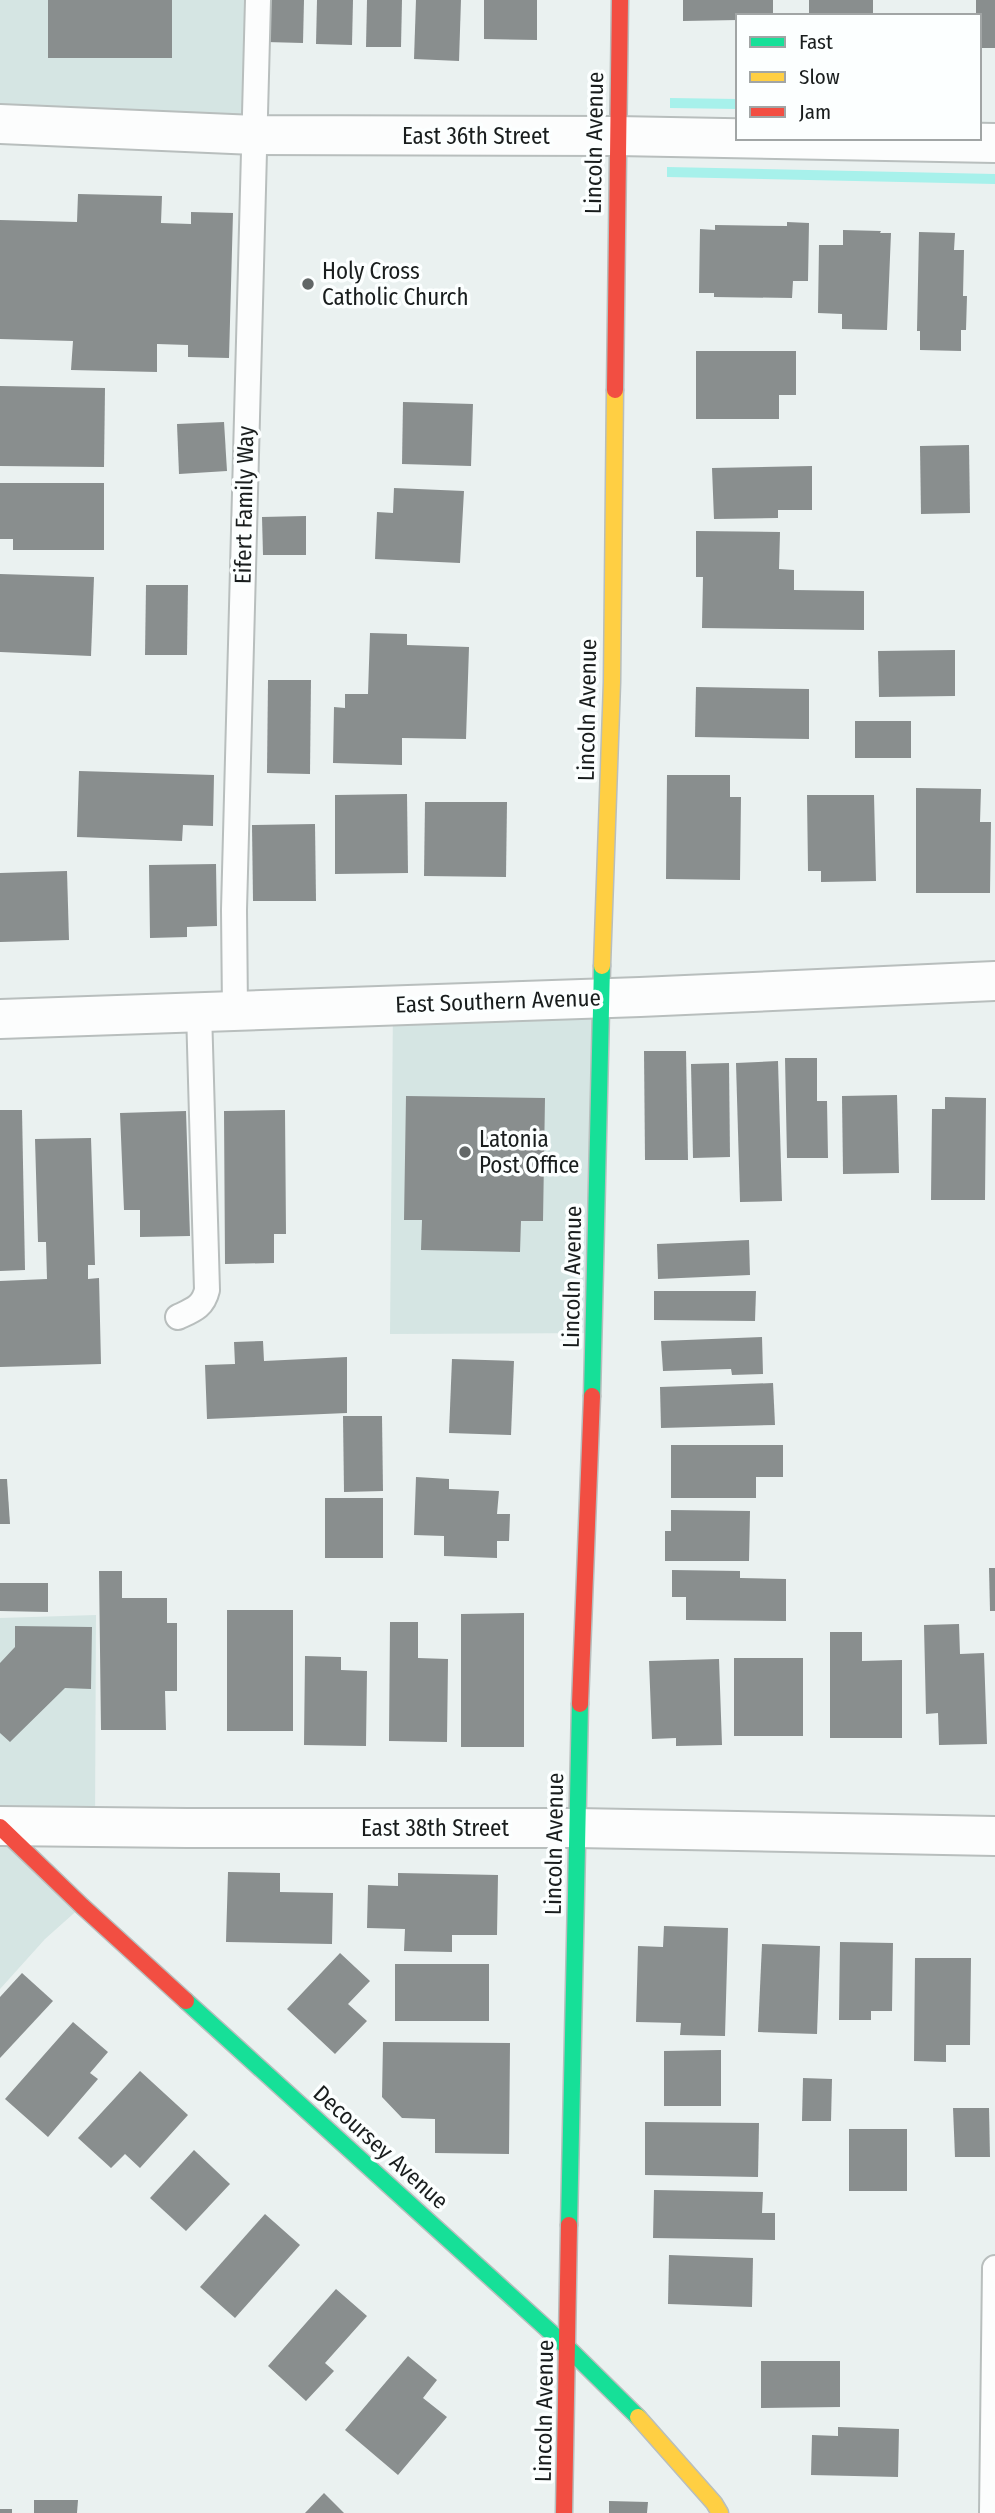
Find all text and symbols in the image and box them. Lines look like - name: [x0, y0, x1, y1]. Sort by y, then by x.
- legend: [736, 14, 981, 140]
- text: Fast: [799, 29, 833, 55]
- text: Slow: [799, 64, 840, 90]
- street label: Lincoln Avenue: [579, 72, 609, 214]
- text: Jam: [799, 99, 831, 125]
- street label: East 36th Street: [402, 122, 550, 150]
- place label: Holy Cross Catholic Church: [322, 257, 469, 311]
- marker: Holy Cross Catholic Church: [300, 276, 316, 292]
- street label: Eifert Family Way: [229, 425, 259, 584]
- street label: Lincoln Avenue: [572, 639, 602, 781]
- street label: East Southern Avenue: [395, 983, 601, 1019]
- place label: Latonia Post Office: [479, 1125, 579, 1179]
- marker: Latonia Post Office: [457, 1144, 473, 1160]
- street label: Lincoln Avenue: [557, 1206, 587, 1348]
- street label: Lincoln Avenue: [539, 1773, 569, 1915]
- street label: East 38th Street: [361, 1814, 509, 1842]
- street label: Decoursey Avenue: [308, 2079, 454, 2215]
- street label: Lincoln Avenue: [529, 2340, 559, 2482]

